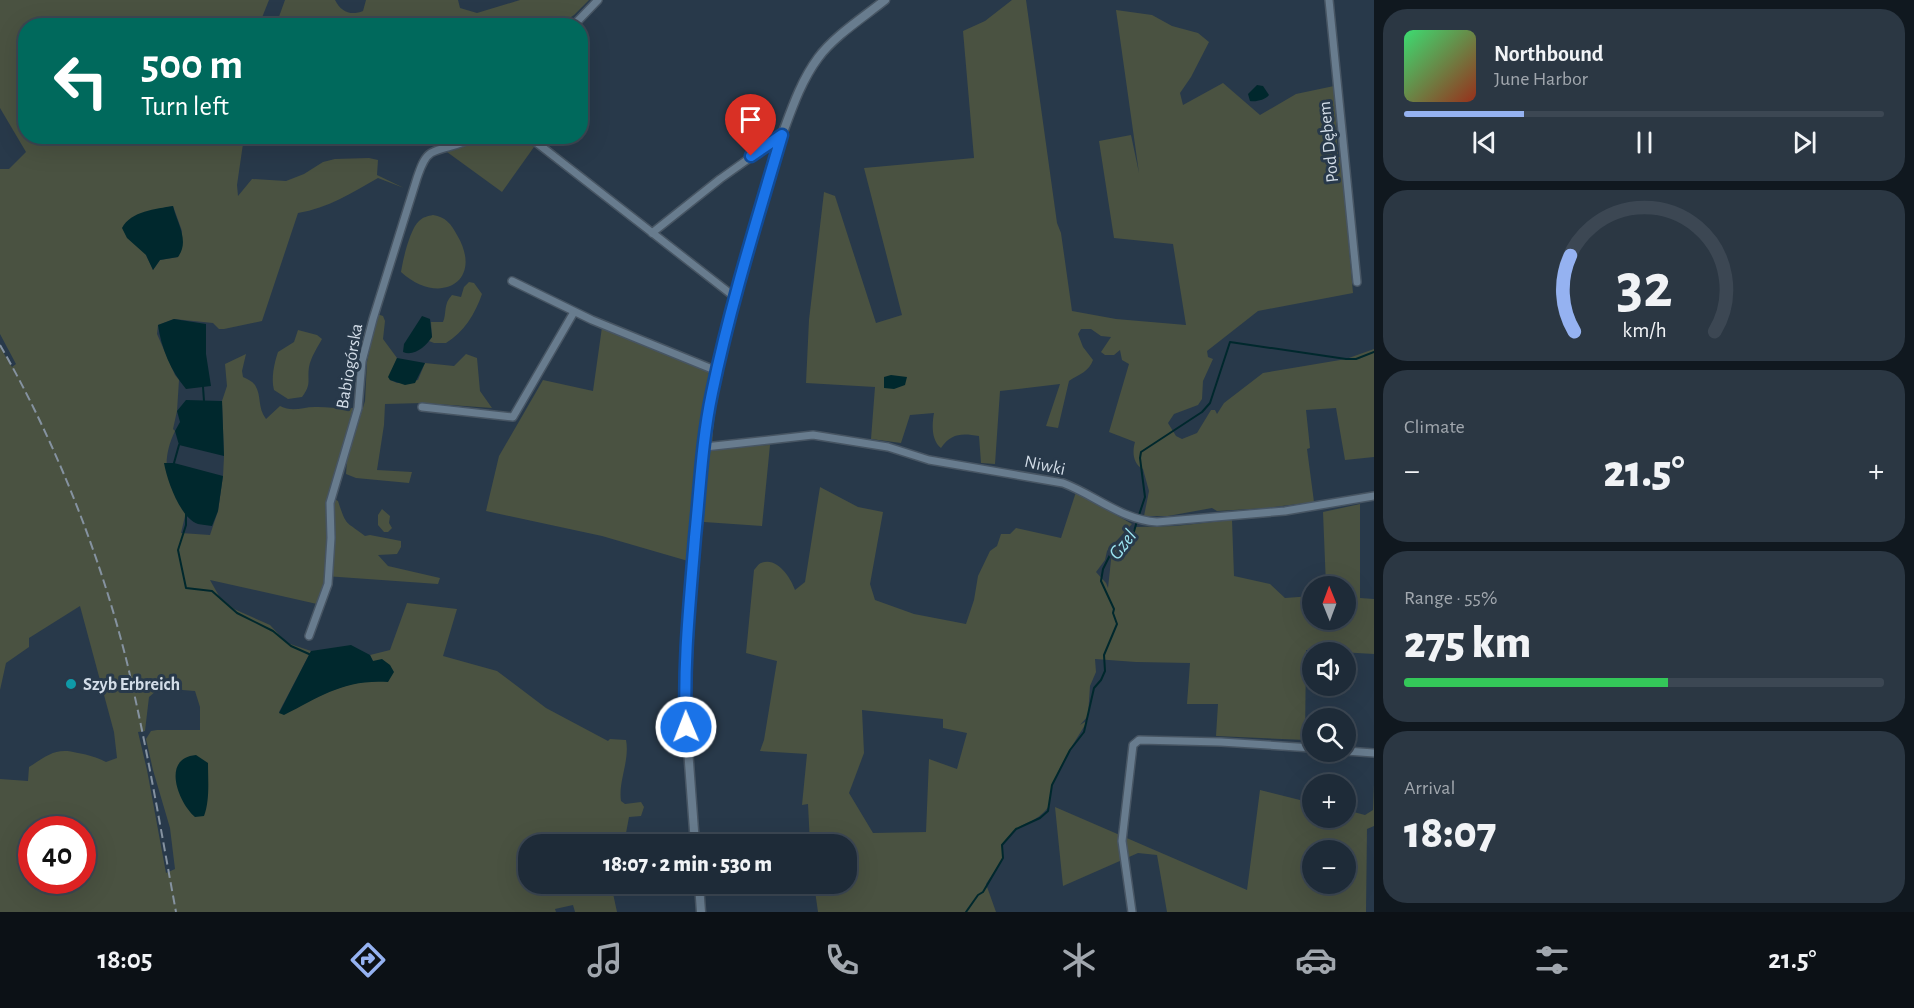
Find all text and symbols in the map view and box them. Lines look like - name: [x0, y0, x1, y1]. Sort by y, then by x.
- icon: left: [42, 42, 120, 120]
- text: Northbound: [1494, 43, 1603, 65]
- text: 500 m: [141, 44, 243, 86]
- text: June Harbor: [1494, 69, 1588, 89]
- text: Turn left: [141, 93, 229, 120]
- pin: [725, 94, 776, 156]
- street label: Pod Dębem: [1316, 100, 1342, 183]
- icon: arrive: [734, 103, 767, 136]
- icon: previous: [1468, 126, 1501, 159]
- icon: pause: [1628, 126, 1661, 159]
- icon: next: [1788, 126, 1821, 159]
- text: 32: [1616, 257, 1672, 319]
- text: km/h: [1622, 321, 1666, 342]
- street label: Babiogórska: [334, 322, 366, 410]
- text: Climate: [1404, 417, 1465, 437]
- text: 21.5°: [1603, 450, 1685, 495]
- street label: Niwki: [1023, 453, 1067, 479]
- text: −: [1404, 455, 1420, 488]
- text: +: [1868, 455, 1884, 488]
- water label: Gzel: [1105, 526, 1141, 563]
- north arrow: [1302, 576, 1356, 630]
- map controls: [1302, 576, 1356, 894]
- text: Range · 55%: [1404, 588, 1497, 608]
- text: 275 km: [1404, 621, 1531, 666]
- button: sound: [1302, 642, 1356, 696]
- place label: Szyb Erbreich: [83, 676, 180, 694]
- marker: Szyb Erbreich: [64, 677, 78, 691]
- position arrow: [654, 695, 718, 759]
- button: search: [1302, 708, 1356, 762]
- button: +: [1302, 774, 1356, 828]
- text: Arrival: [1404, 778, 1455, 798]
- text: 18:07: [1404, 811, 1497, 856]
- speed limit sign: 40: [18, 816, 96, 894]
- button: −: [1302, 840, 1356, 894]
- text: 18:07 · 2 min · 530 m: [603, 853, 772, 875]
- icon: directions: [347, 939, 389, 981]
- icon: music: [584, 939, 626, 981]
- icon: phone: [821, 939, 863, 981]
- icon: climate: [1058, 939, 1100, 981]
- icon: car: [1295, 939, 1337, 981]
- icon: filters: [1531, 939, 1573, 981]
- text: 18:05: [97, 946, 152, 973]
- text: 21.5°: [1768, 946, 1816, 973]

